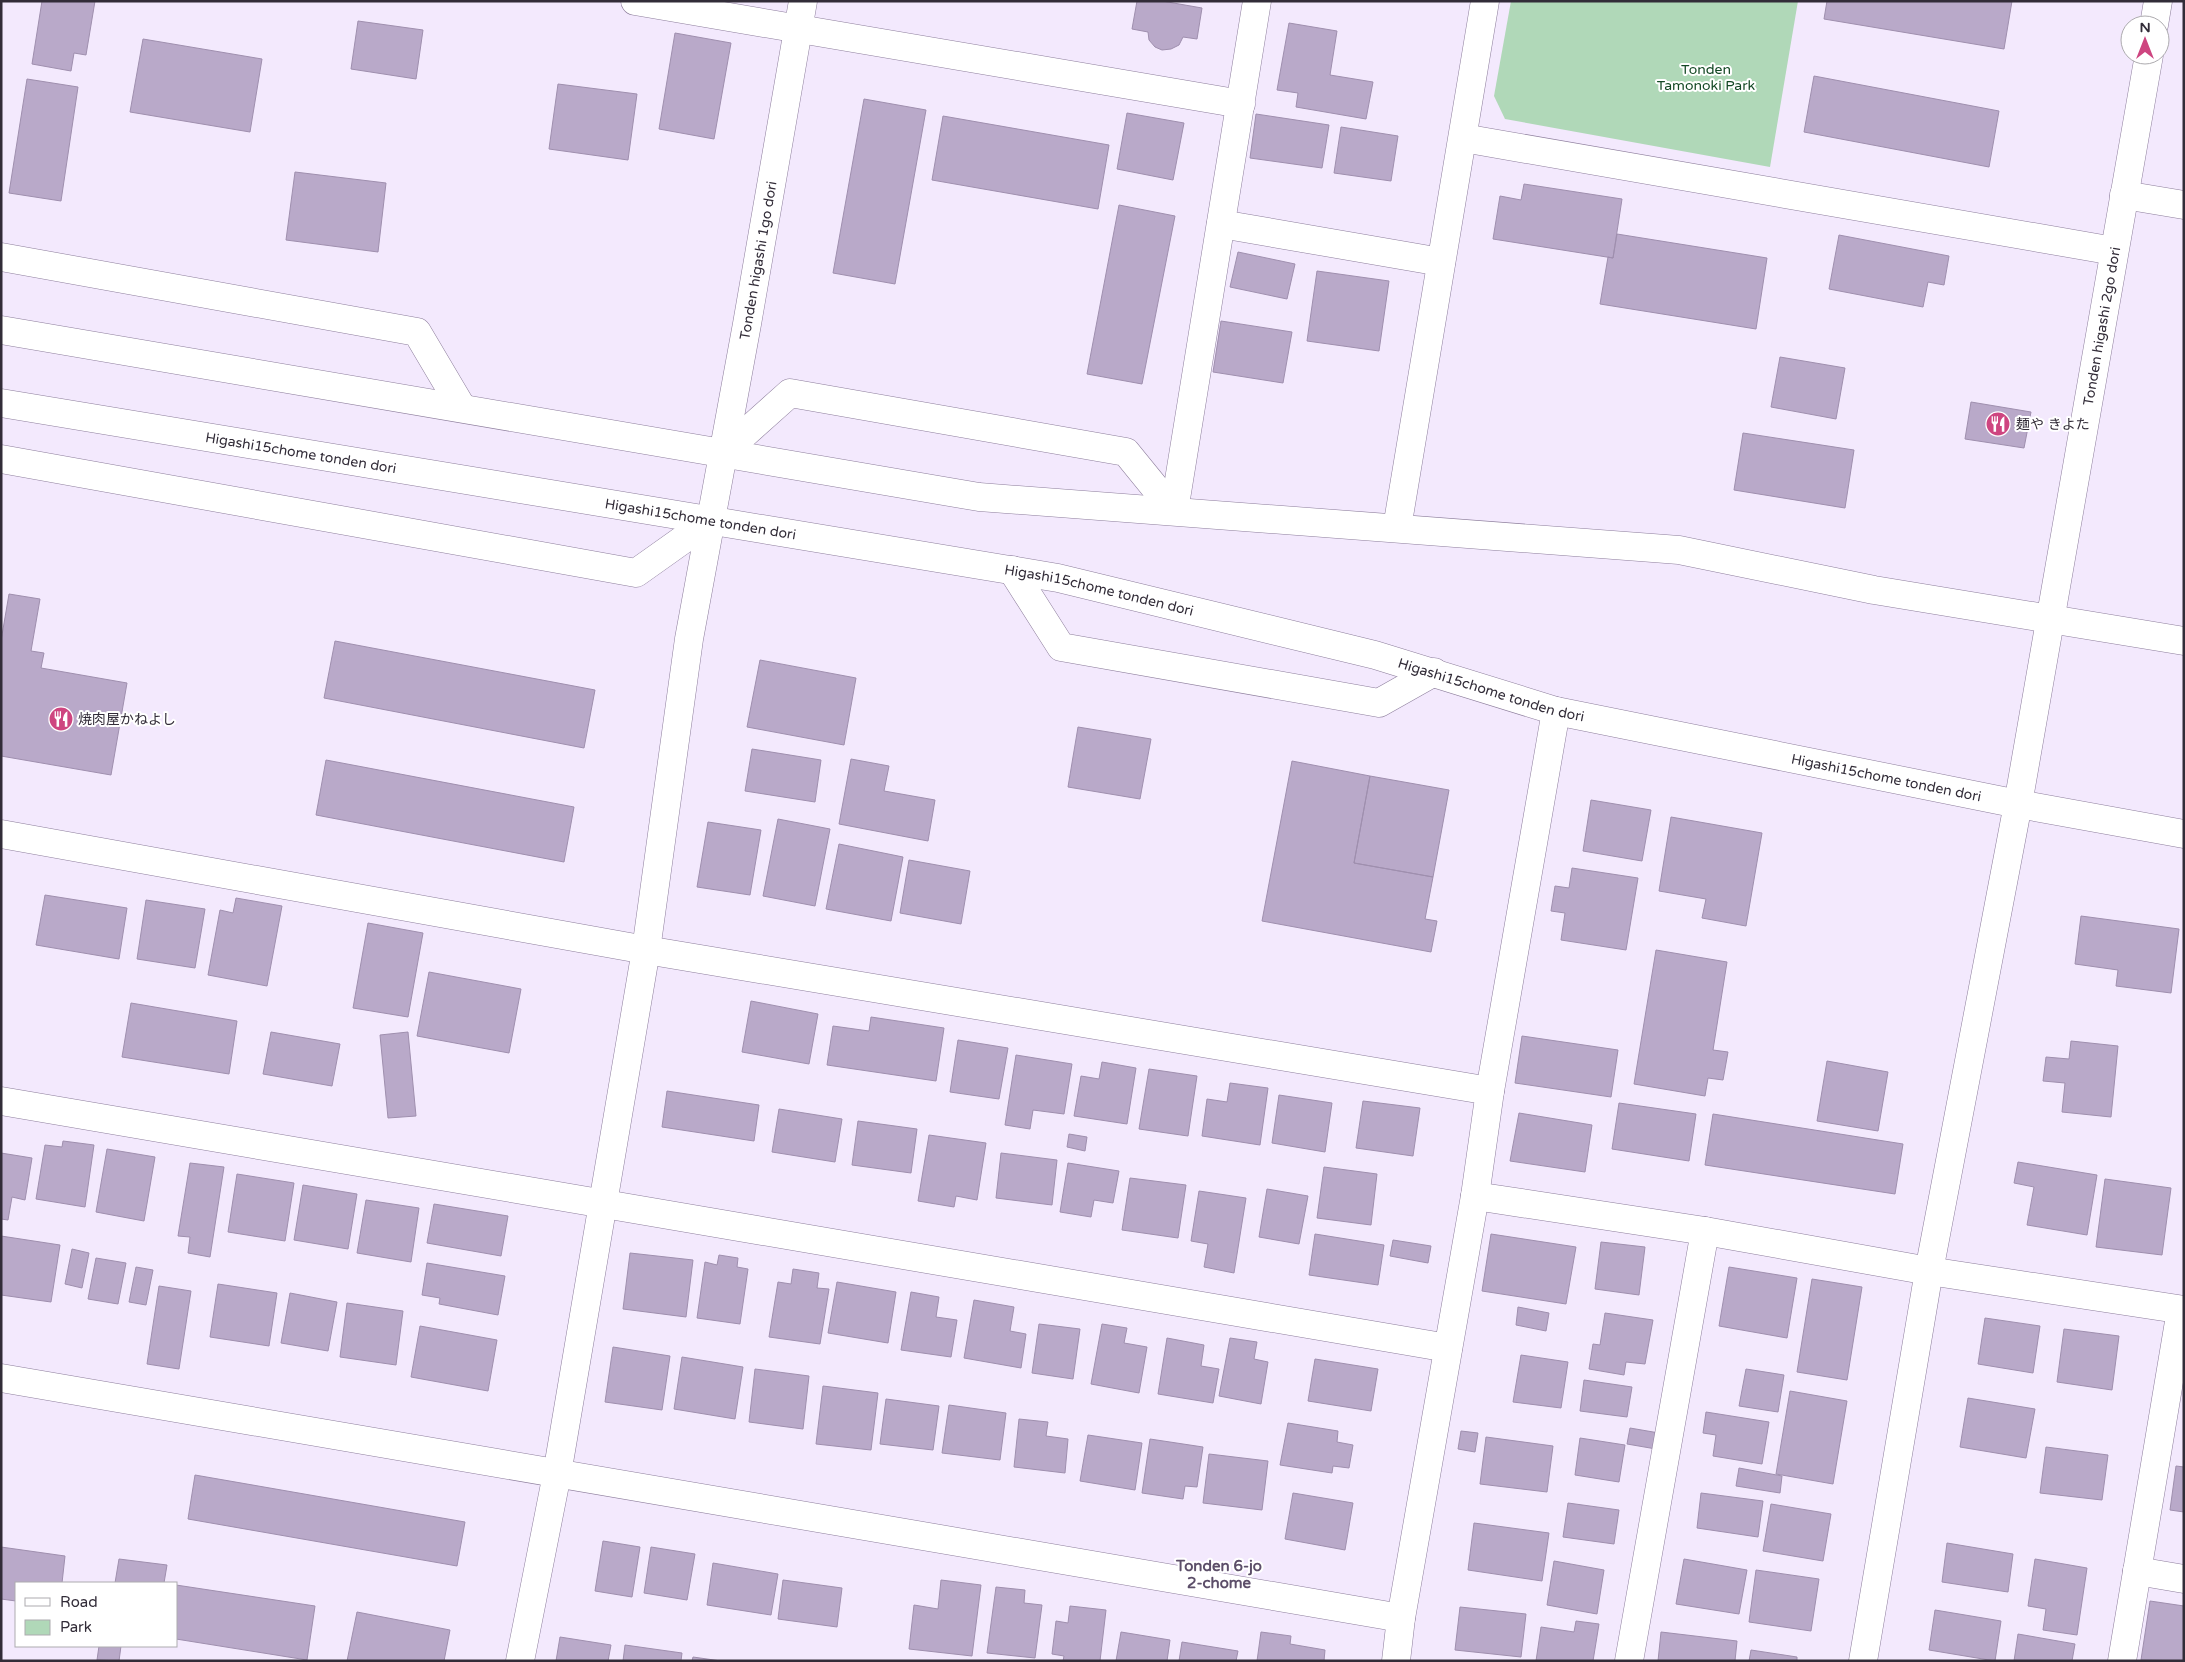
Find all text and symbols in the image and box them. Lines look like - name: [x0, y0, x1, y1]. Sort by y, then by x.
- north arrow: [2120, 15, 2170, 65]
- text: N: [2139, 19, 2151, 36]
- park label: Tonden Tamonoki Park: [1657, 61, 1756, 94]
- street label: Tonden higashi 1go dori: [736, 180, 781, 341]
- street label: Tonden higashi 2go dori: [2080, 246, 2124, 407]
- restaurant icon: 麺や きよた: [1985, 411, 2011, 437]
- place label: 麺や きよた: [2016, 416, 2090, 433]
- street label: Higashi15chome tonden dori: [204, 429, 398, 477]
- street label: Higashi15chome tonden dori: [604, 495, 797, 543]
- street label: Higashi15chome tonden dori: [1003, 561, 1195, 620]
- street label: Higashi15chome tonden dori: [1396, 655, 1586, 725]
- restaurant icon: 焼肉屋かねよし: [48, 706, 74, 732]
- place label: 焼肉屋かねよし: [78, 711, 176, 728]
- street label: Higashi15chome tonden dori: [1790, 751, 1983, 805]
- district label: Tonden 6-jo 2-chome: [1175, 1557, 1262, 1592]
- legend: [15, 1582, 178, 1647]
- text: Road: [60, 1593, 98, 1611]
- text: Park: [60, 1618, 92, 1636]

